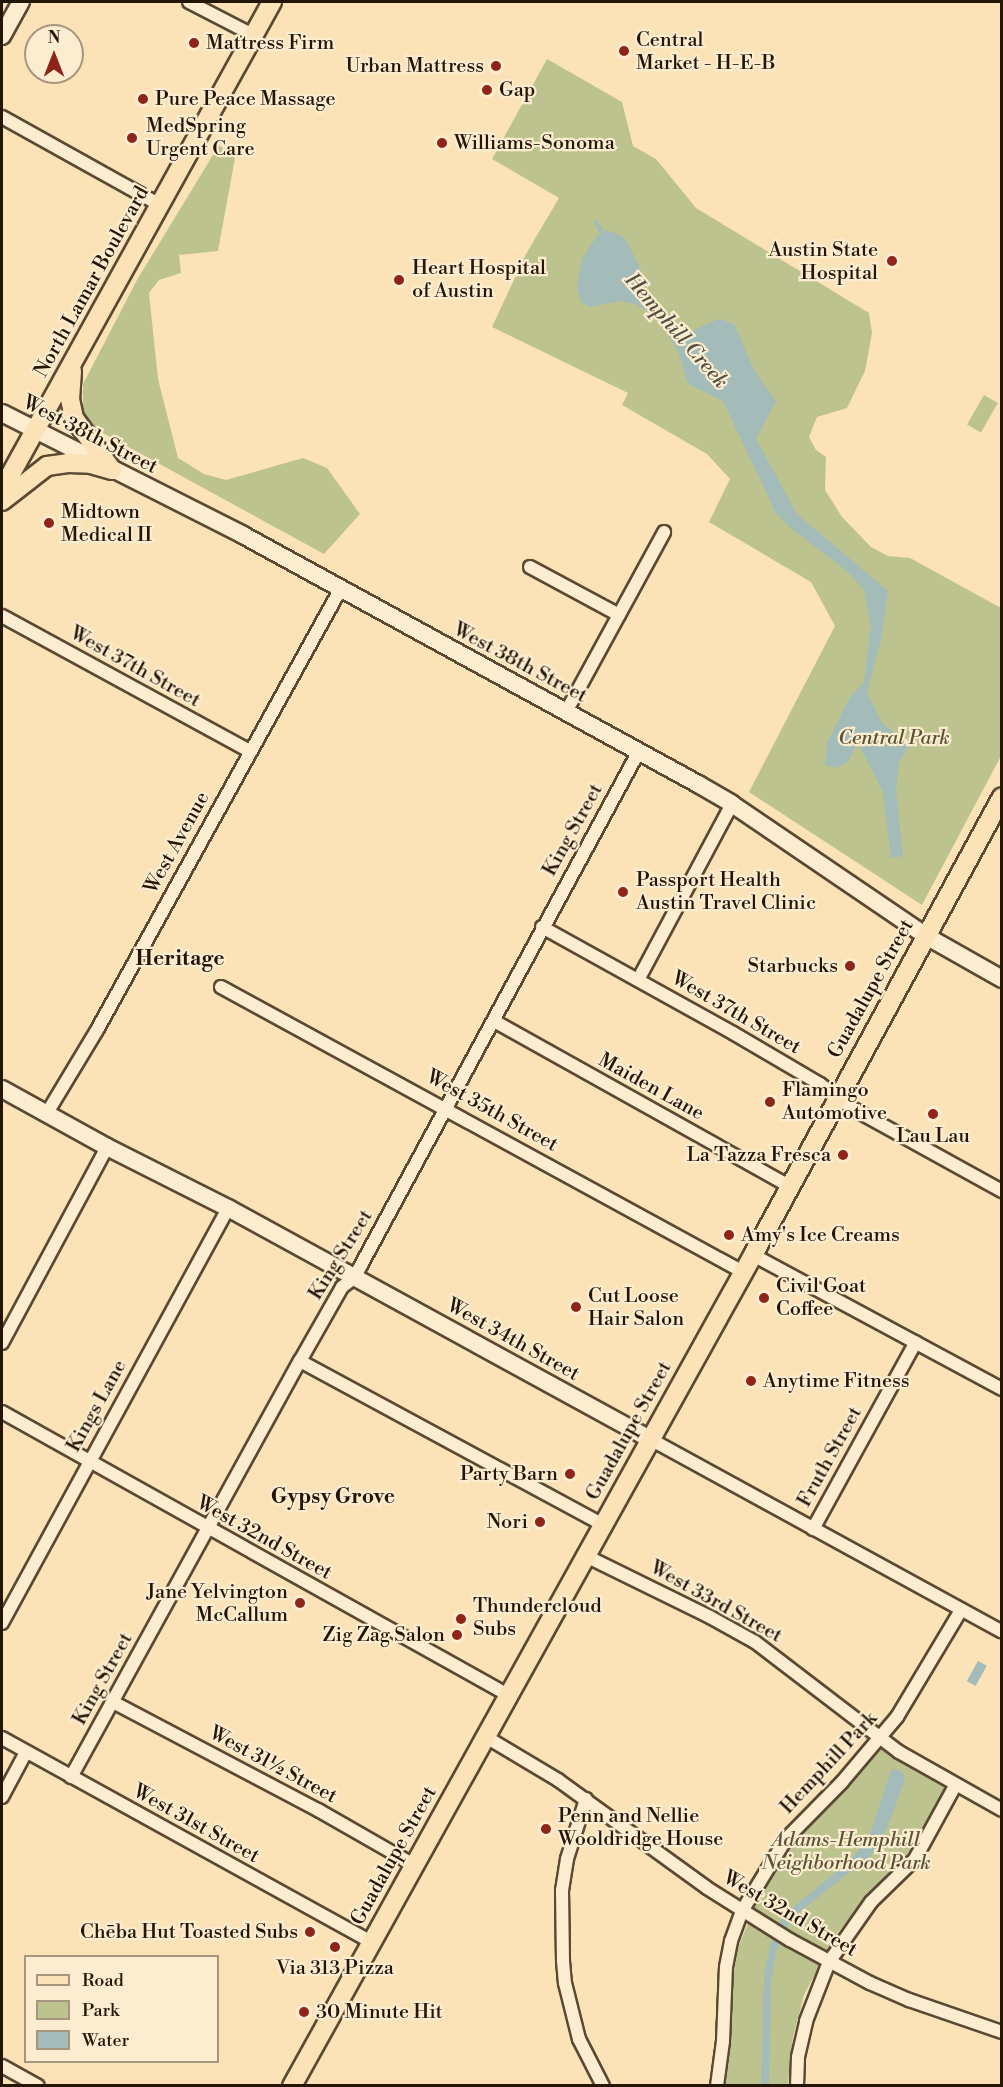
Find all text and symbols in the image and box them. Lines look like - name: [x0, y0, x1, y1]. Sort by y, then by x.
- north arrow: [24, 24, 84, 84]
- text: N: [48, 28, 60, 48]
- place label: Central Market - H-E-B: [636, 28, 775, 75]
- place label: Mattress Firm: [206, 31, 334, 55]
- marker: Mattress Firm: [187, 36, 201, 50]
- marker: Central Market - H-E-B: [617, 44, 631, 58]
- place label: Urban Mattress: [346, 54, 484, 78]
- marker: Urban Mattress: [489, 59, 503, 73]
- place label: Gap: [499, 78, 535, 102]
- marker: Gap: [480, 83, 494, 97]
- place label: Pure Peace Massage: [155, 87, 336, 111]
- marker: Pure Peace Massage: [136, 92, 150, 106]
- place label: MedSpring Urgent Care: [146, 114, 255, 161]
- marker: MedSpring Urgent Care: [123, 129, 141, 147]
- place label: Williams-Sonoma: [454, 131, 615, 155]
- marker: Williams-Sonoma: [435, 136, 449, 150]
- street label: North Lamar Boulevard: [29, 182, 155, 382]
- place label: Austin State Hospital: [768, 238, 878, 285]
- marker: Austin State Hospital: [883, 252, 901, 270]
- place label: Heart Hospital of Austin: [412, 256, 546, 303]
- water label: Hemphill Creek: [619, 268, 733, 394]
- marker: Heart Hospital of Austin: [390, 271, 408, 289]
- street label: West 38th Street: [19, 391, 161, 479]
- place label: Midtown Medical II: [61, 500, 152, 547]
- marker: Midtown Medical II: [42, 516, 56, 530]
- street label: West 38th Street: [449, 618, 591, 708]
- street label: West 37th Street: [66, 621, 204, 713]
- park label: Central Park: [838, 726, 950, 750]
- street label: King Street: [538, 780, 608, 880]
- street label: West Avenue: [139, 788, 215, 898]
- place label: Passport Health Austin Travel Clinic: [636, 868, 816, 915]
- marker: Passport Health Austin Travel Clinic: [614, 883, 632, 901]
- street label: Guadalupe Street: [823, 915, 919, 1063]
- district label: Heritage: [136, 946, 224, 972]
- place label: Starbucks: [748, 954, 838, 978]
- marker: Starbucks: [843, 959, 857, 973]
- street label: West 37th Street: [667, 966, 805, 1060]
- street label: Maiden Lane: [594, 1048, 708, 1126]
- street label: West 35th Street: [422, 1065, 562, 1157]
- place label: Flamingo Automotive: [782, 1078, 887, 1125]
- marker: Flamingo Automotive: [763, 1095, 777, 1109]
- marker: Lau Lau: [926, 1107, 940, 1121]
- place label: Lau Lau: [896, 1124, 970, 1148]
- place label: La Tazza Fresca: [687, 1143, 831, 1167]
- marker: La Tazza Fresca: [836, 1148, 850, 1162]
- street label: King Street: [304, 1205, 378, 1305]
- place label: Amy's Ice Creams: [741, 1223, 900, 1247]
- marker: Amy's Ice Creams: [722, 1228, 736, 1242]
- place label: Civil Goat Coffee: [776, 1274, 866, 1321]
- place label: Cut Loose Hair Salon: [588, 1284, 684, 1331]
- marker: Civil Goat Coffee: [757, 1291, 771, 1305]
- street label: West 34th Street: [442, 1294, 584, 1386]
- marker: Cut Loose Hair Salon: [569, 1300, 583, 1314]
- street label: Kings Lane: [62, 1356, 132, 1456]
- street label: Guadalupe Street: [581, 1357, 677, 1505]
- place label: Anytime Fitness: [763, 1369, 910, 1393]
- marker: Anytime Fitness: [744, 1374, 758, 1388]
- street label: Fruth Street: [793, 1403, 867, 1511]
- place label: Party Barn: [460, 1462, 558, 1486]
- marker: Party Barn: [563, 1467, 577, 1481]
- district label: Gypsy Grove: [271, 1484, 395, 1510]
- street label: West 32nd Street: [192, 1491, 336, 1585]
- place label: Nori: [486, 1510, 528, 1534]
- marker: Nori: [533, 1515, 547, 1529]
- street label: West 33rd Street: [646, 1556, 786, 1648]
- place label: Jane Yelvington McCallum: [147, 1580, 288, 1627]
- place label: Thundercloud Subs: [473, 1595, 602, 1642]
- marker: Jane Yelvington McCallum: [293, 1596, 307, 1610]
- marker: Thundercloud Subs: [454, 1612, 468, 1626]
- place label: Zig Zag Salon: [323, 1623, 445, 1647]
- marker: Zig Zag Salon: [450, 1628, 464, 1642]
- street label: King Street: [68, 1629, 138, 1729]
- street label: Hemphill Park: [775, 1707, 883, 1819]
- street label: West 31½ Street: [205, 1721, 341, 1809]
- street label: West 31st Street: [129, 1779, 263, 1869]
- street label: Guadalupe Street: [346, 1782, 442, 1930]
- place label: Penn and Nellie Wooldridge House: [558, 1805, 723, 1852]
- marker: Penn and Nellie Wooldridge House: [539, 1822, 553, 1836]
- park label: Adams-Hemphill Neighborhood Park: [761, 1829, 931, 1876]
- street label: West 32nd Street: [719, 1866, 861, 1962]
- place label: Chēba Hut Toasted Subs: [80, 1920, 298, 1944]
- marker: Chēba Hut Toasted Subs: [303, 1925, 317, 1939]
- marker: Via 313 Pizza: [328, 1940, 342, 1954]
- legend: [24, 1955, 219, 2063]
- place label: Via 313 Pizza: [276, 1956, 394, 1980]
- text: Road: [82, 1969, 124, 1992]
- text: Park: [82, 1999, 119, 2022]
- place label: 30 Minute Hit: [316, 2000, 443, 2024]
- marker: 30 Minute Hit: [297, 2005, 311, 2019]
- text: Water: [82, 2029, 129, 2052]

